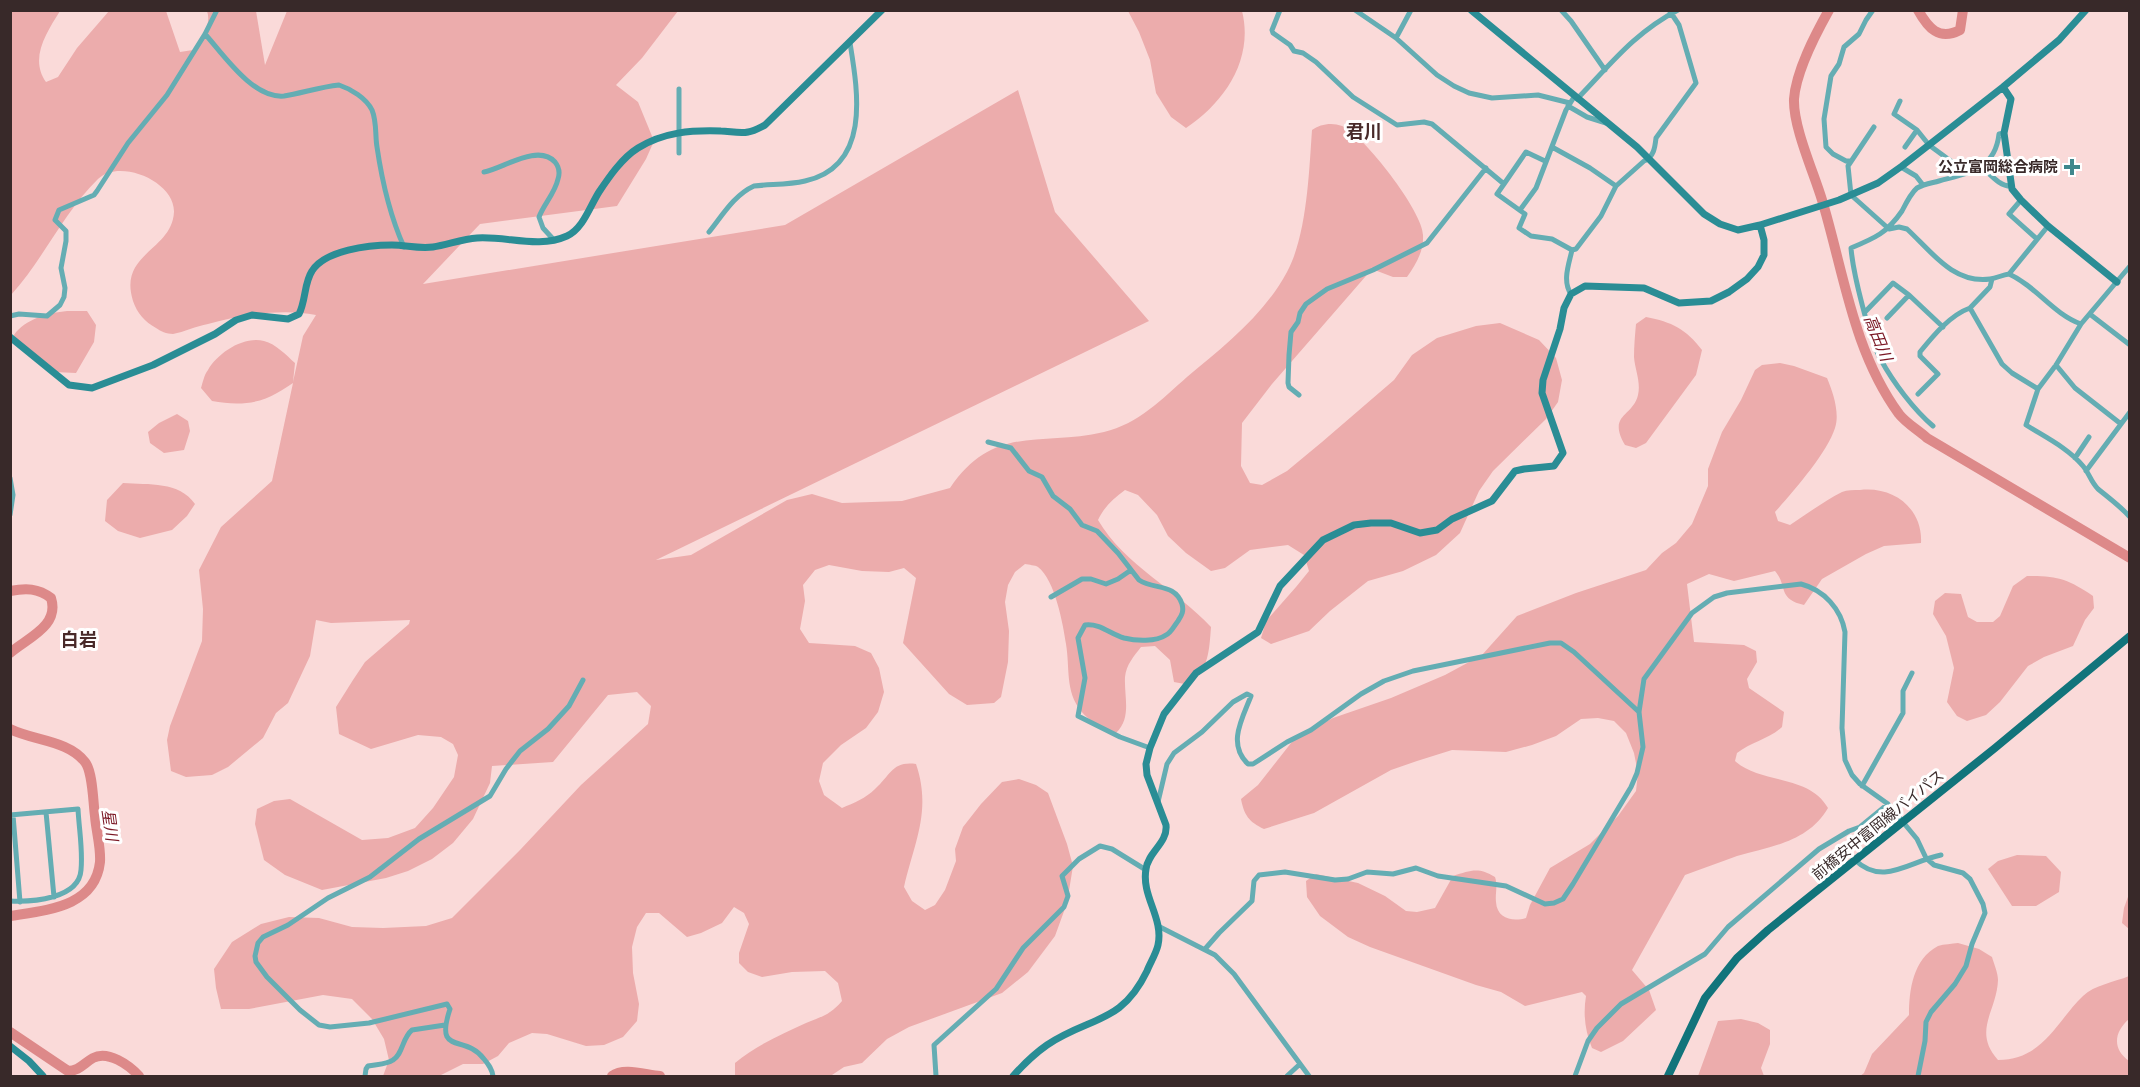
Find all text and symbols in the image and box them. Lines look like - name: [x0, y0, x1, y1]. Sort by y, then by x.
- district label: 君川: [1346, 121, 1382, 142]
- place label: 公立富岡総合病院: [1938, 158, 2058, 176]
- marker: 公立富岡総合病院: [2063, 158, 2081, 176]
- water label: 高田川: [1860, 312, 1897, 366]
- district label: 白岩: [61, 629, 97, 650]
- street label: 前橋安中富岡線バイパス: [1808, 766, 1948, 884]
- water label: 星川: [98, 808, 122, 844]

